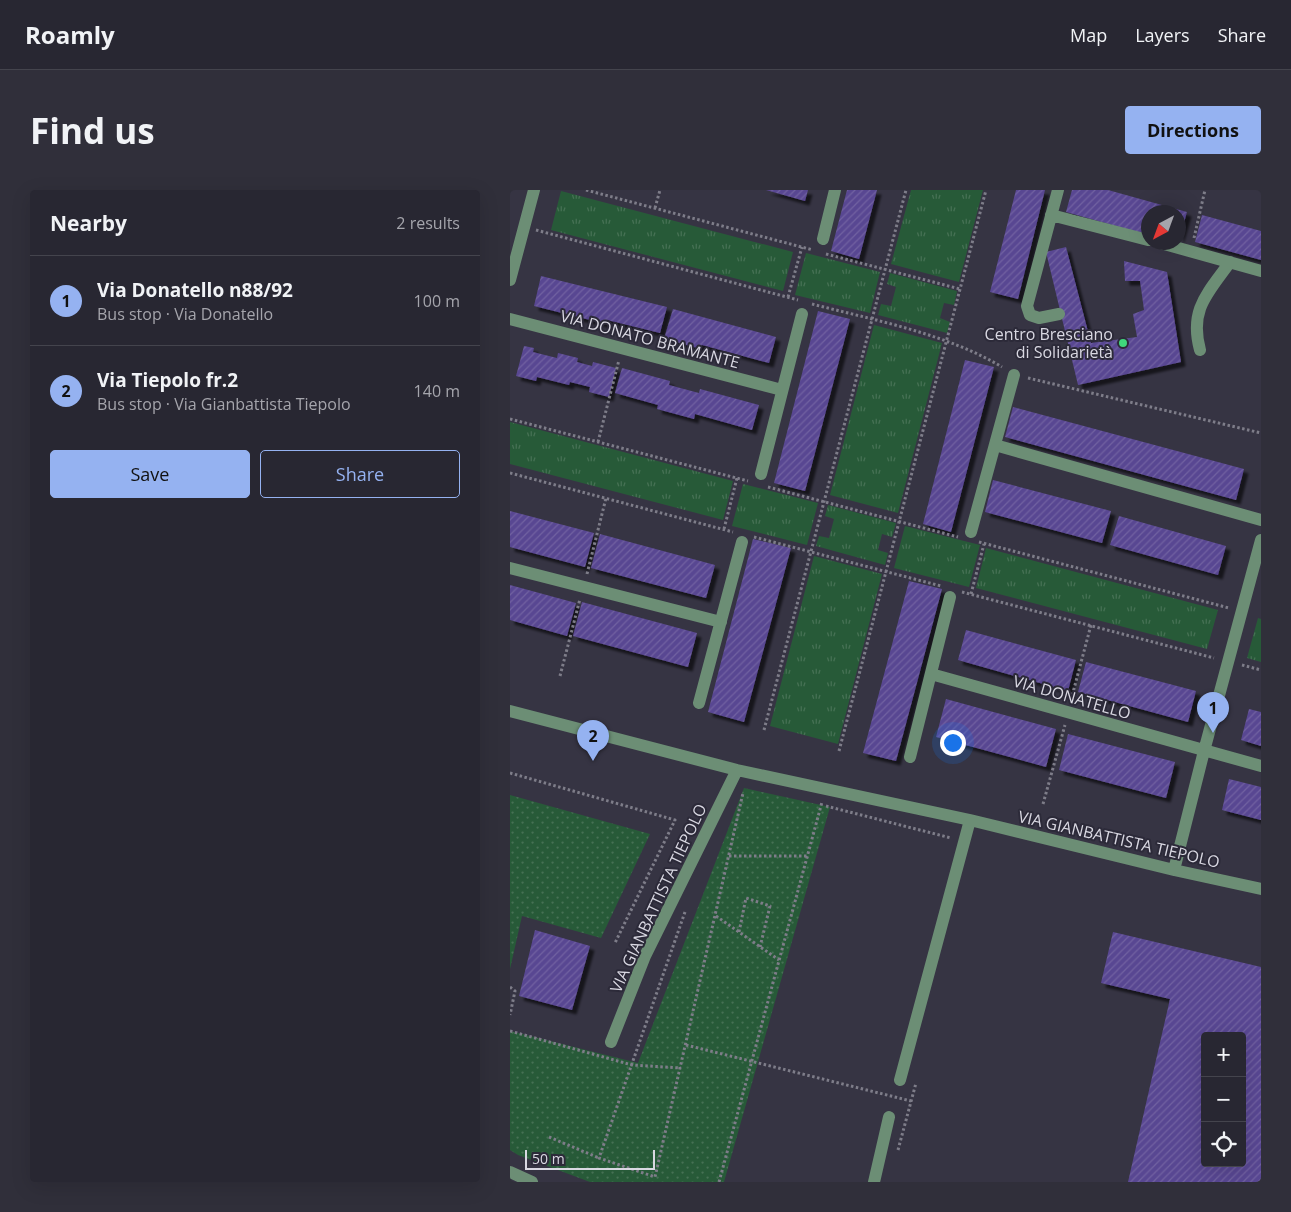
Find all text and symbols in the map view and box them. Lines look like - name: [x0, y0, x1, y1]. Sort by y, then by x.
- text: Roamly: [25, 18, 115, 51]
- text: Map: [1070, 23, 1107, 47]
- text: Layers: [1135, 23, 1190, 47]
- text: Share: [1218, 23, 1266, 47]
- button: Directions: [1125, 106, 1261, 154]
- text: Find us: [30, 107, 155, 154]
- north arrow: [1141, 205, 1186, 250]
- text: Nearby: [50, 209, 127, 237]
- text: 2 results: [396, 212, 460, 234]
- text: Via Donatello n88/92: [97, 277, 293, 303]
- text: 1: [61, 290, 71, 312]
- text: 100 m: [414, 290, 460, 312]
- text: Bus stop · Via Donatello: [97, 303, 273, 325]
- street label: VIA DONATO BRAMANTE: [558, 304, 742, 374]
- place label: Centro Bresciano di Solidarietà: [985, 323, 1113, 363]
- marker: Centro Bresciano di Solidarietà: [1117, 337, 1129, 349]
- text: Via Tiepolo fr.2: [97, 367, 238, 393]
- text: 2: [61, 380, 71, 402]
- text: 140 m: [414, 380, 460, 402]
- text: Bus stop · Via Gianbattista Tiepolo: [97, 393, 351, 415]
- button: Save: [50, 450, 250, 498]
- button: Share: [260, 450, 460, 498]
- street label: VIA DONATELLO: [1011, 670, 1133, 724]
- pin: 1: [1197, 692, 1229, 733]
- pin: 2: [577, 720, 609, 761]
- your location: [940, 730, 966, 756]
- street label: VIA GIANBATTISTA TIEPOLO: [605, 800, 711, 996]
- street label: VIA GIANBATTISTA TIEPOLO: [1016, 805, 1222, 873]
- map controls: [1201, 1032, 1246, 1167]
- button: +: [1201, 1032, 1246, 1077]
- button: −: [1201, 1077, 1246, 1122]
- button: locate: [1201, 1122, 1246, 1167]
- scale bar: [525, 1147, 655, 1170]
- text: 50 m: [532, 1149, 565, 1168]

